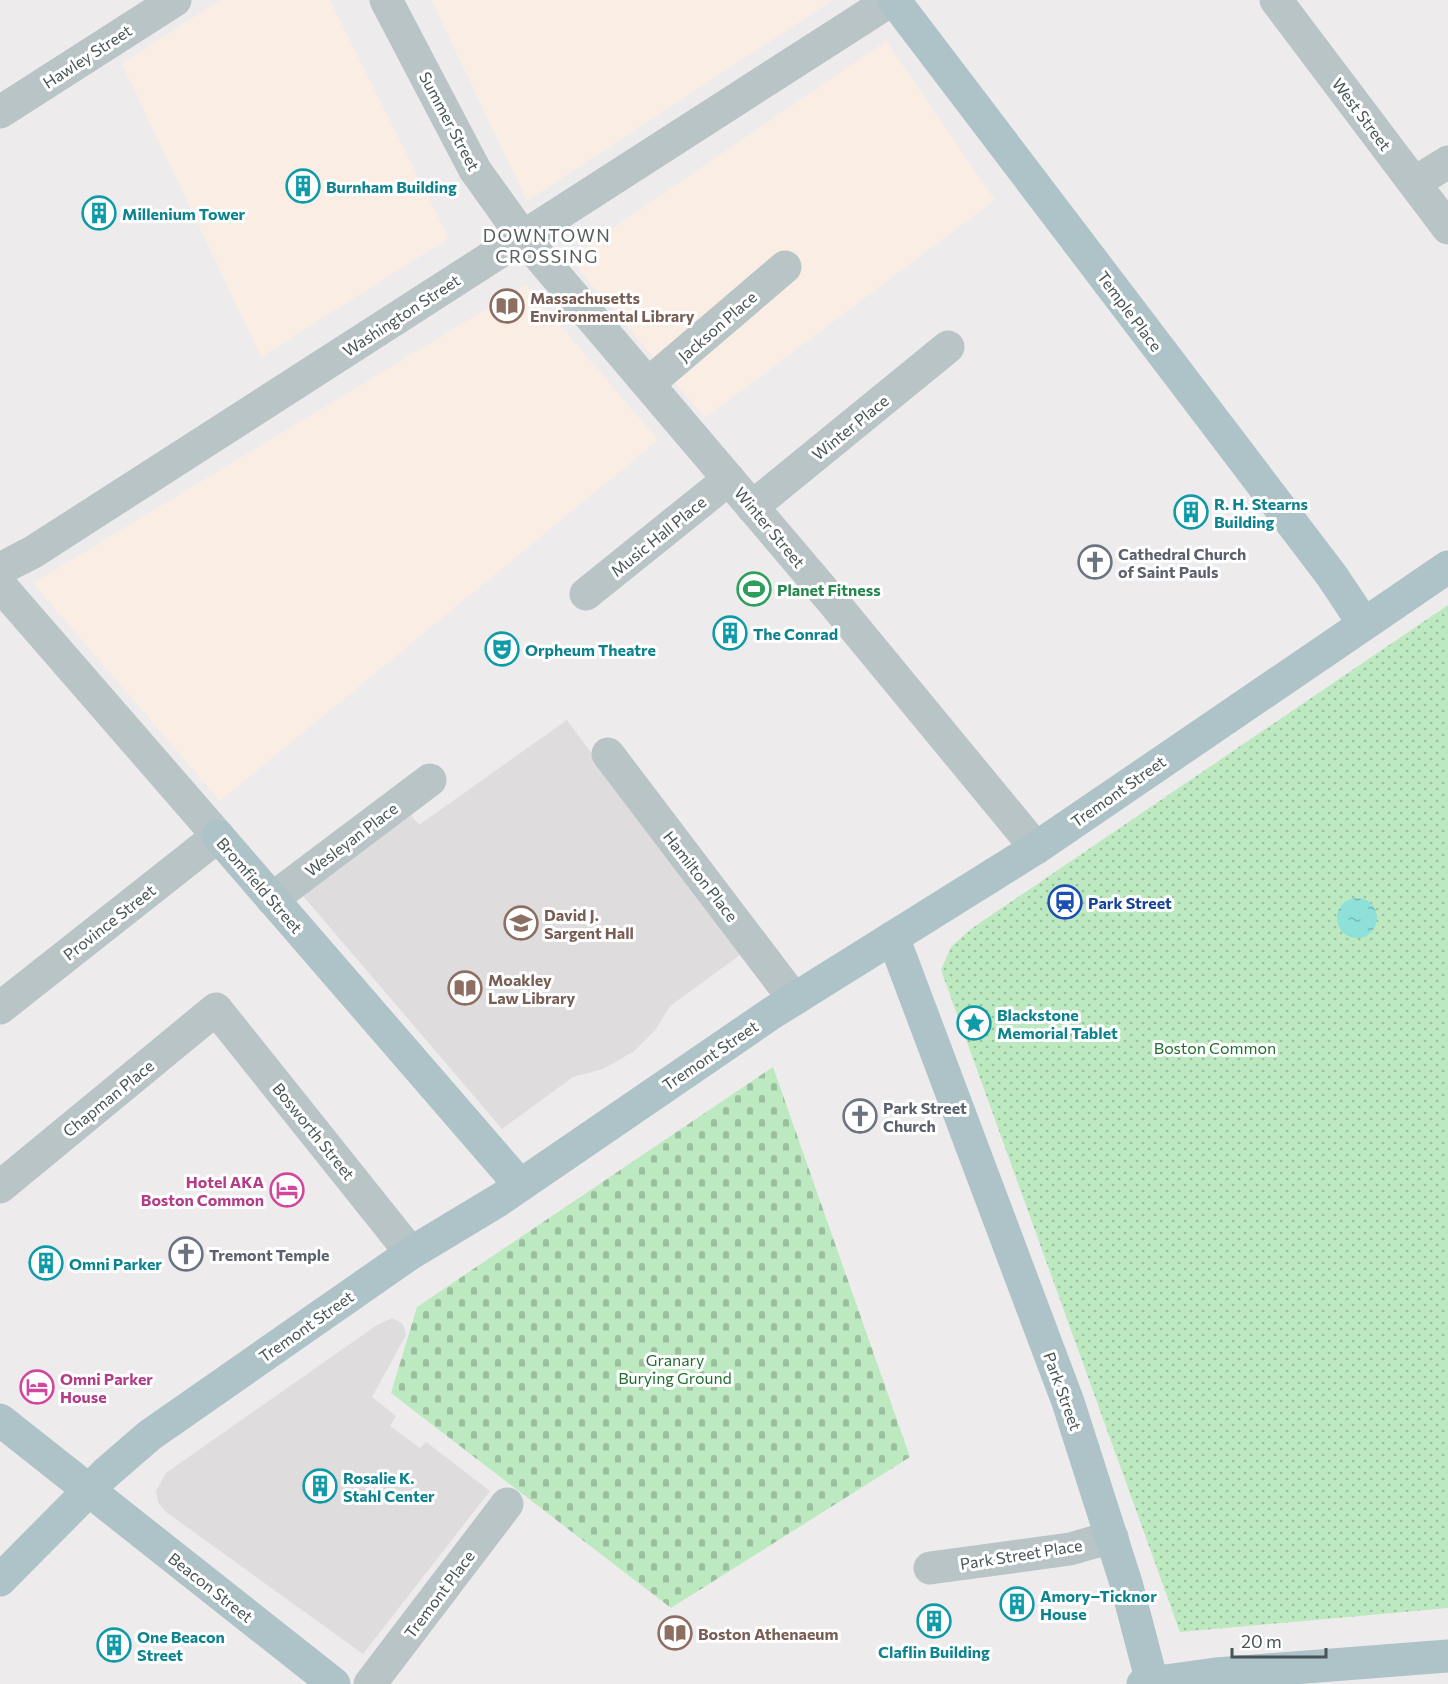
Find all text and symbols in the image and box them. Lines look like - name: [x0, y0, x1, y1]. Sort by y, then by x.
- street label: Hawley Street: [39, 20, 135, 92]
- street label: Summer Street: [416, 68, 484, 174]
- street label: West Street: [1329, 74, 1396, 154]
- building icon: Burnham Building: [285, 168, 321, 204]
- place label: Burnham Building: [326, 177, 457, 196]
- building icon: Millenium Tower: [81, 195, 117, 231]
- place label: Millenium Tower: [122, 204, 246, 223]
- district label: DOWNTOWN CROSSING: [483, 224, 611, 267]
- street label: Temple Place: [1094, 267, 1166, 355]
- street label: Washington Street: [339, 270, 463, 360]
- street label: Jackson Place: [674, 287, 760, 365]
- library icon: Massachusetts Environmental Library: [489, 288, 525, 324]
- place label: Massachusetts Environmental Library: [530, 288, 695, 325]
- street label: Winter Place: [808, 390, 892, 464]
- street label: Winter Street: [731, 483, 809, 571]
- street label: Music Hall Place: [607, 492, 709, 580]
- building icon: R. H. Stearns Building: [1173, 494, 1209, 530]
- place label: R. H. Stearns Building: [1214, 494, 1308, 531]
- church icon: Cathedral Church of Saint Pauls: [1077, 544, 1113, 580]
- place label: Cathedral Church of Saint Pauls: [1118, 544, 1246, 581]
- sports icon: Planet Fitness: [736, 571, 772, 607]
- place label: Planet Fitness: [777, 580, 881, 599]
- building icon: The Conrad: [712, 615, 748, 651]
- place label: The Conrad: [753, 624, 838, 643]
- theatre icon: Orpheum Theatre: [484, 631, 520, 667]
- place label: Orpheum Theatre: [525, 640, 656, 659]
- street label: Tremont Street: [1067, 751, 1169, 831]
- street label: Wesleyan Place: [301, 798, 401, 880]
- street label: Hamilton Place: [660, 827, 742, 925]
- street label: Bromfield Street: [213, 833, 307, 937]
- street label: Province Street: [59, 880, 159, 964]
- station icon: Park Street: [1047, 884, 1083, 920]
- place label: Park Street: [1088, 893, 1172, 912]
- school or university icon: David J. Sargent Hall: [503, 905, 539, 941]
- place label: David J. Sargent Hall: [544, 905, 634, 942]
- library icon: Moakley Law Library: [447, 970, 483, 1006]
- place label: Moakley Law Library: [488, 970, 576, 1007]
- place icon: Blackstone Memorial Tablet: [956, 1005, 992, 1041]
- place label: Blackstone Memorial Tablet: [997, 1005, 1118, 1042]
- street label: Tremont Street: [659, 1016, 762, 1094]
- park label: Boston Common: [1154, 1038, 1276, 1057]
- street label: Chapman Place: [59, 1056, 157, 1140]
- street label: Bosworth Street: [269, 1079, 359, 1184]
- church icon: Park Street Church: [842, 1098, 878, 1134]
- place label: Park Street Church: [883, 1098, 967, 1135]
- place label: Hotel AKA Boston Common: [141, 1172, 264, 1209]
- hotel icon: Hotel AKA Boston Common: [269, 1172, 305, 1208]
- church icon: Tremont Temple: [168, 1236, 204, 1272]
- building icon: Omni Parker: [28, 1245, 64, 1281]
- place label: Tremont Temple: [209, 1245, 330, 1264]
- place label: Omni Parker: [69, 1254, 162, 1273]
- street label: Tremont Street: [255, 1286, 357, 1366]
- street label: Park Street: [1040, 1349, 1086, 1433]
- park label: Granary Burying Ground: [618, 1350, 732, 1387]
- hotel icon: Omni Parker House: [19, 1369, 55, 1405]
- place label: Omni Parker House: [60, 1369, 153, 1406]
- building icon: Rosalie K. Stahl Center: [302, 1468, 338, 1504]
- place label: Rosalie K. Stahl Center: [343, 1468, 435, 1505]
- street label: Park Street Place: [958, 1535, 1084, 1573]
- street label: Tremont Place: [400, 1547, 478, 1641]
- street label: Beacon Street: [165, 1548, 257, 1626]
- building icon: Amory–Ticknor House: [999, 1586, 1035, 1622]
- place label: Amory–Ticknor House: [1040, 1586, 1157, 1623]
- building icon: Claflin Building: [916, 1603, 952, 1639]
- library icon: Boston Athenaeum: [657, 1615, 693, 1651]
- scale bar: [1232, 1621, 1326, 1659]
- place label: Boston Athenaeum: [698, 1624, 838, 1643]
- building icon: One Beacon Street: [96, 1627, 132, 1663]
- place label: One Beacon Street: [137, 1627, 225, 1664]
- text: 20 m: [1241, 1630, 1282, 1652]
- place label: Claflin Building: [878, 1642, 990, 1661]

